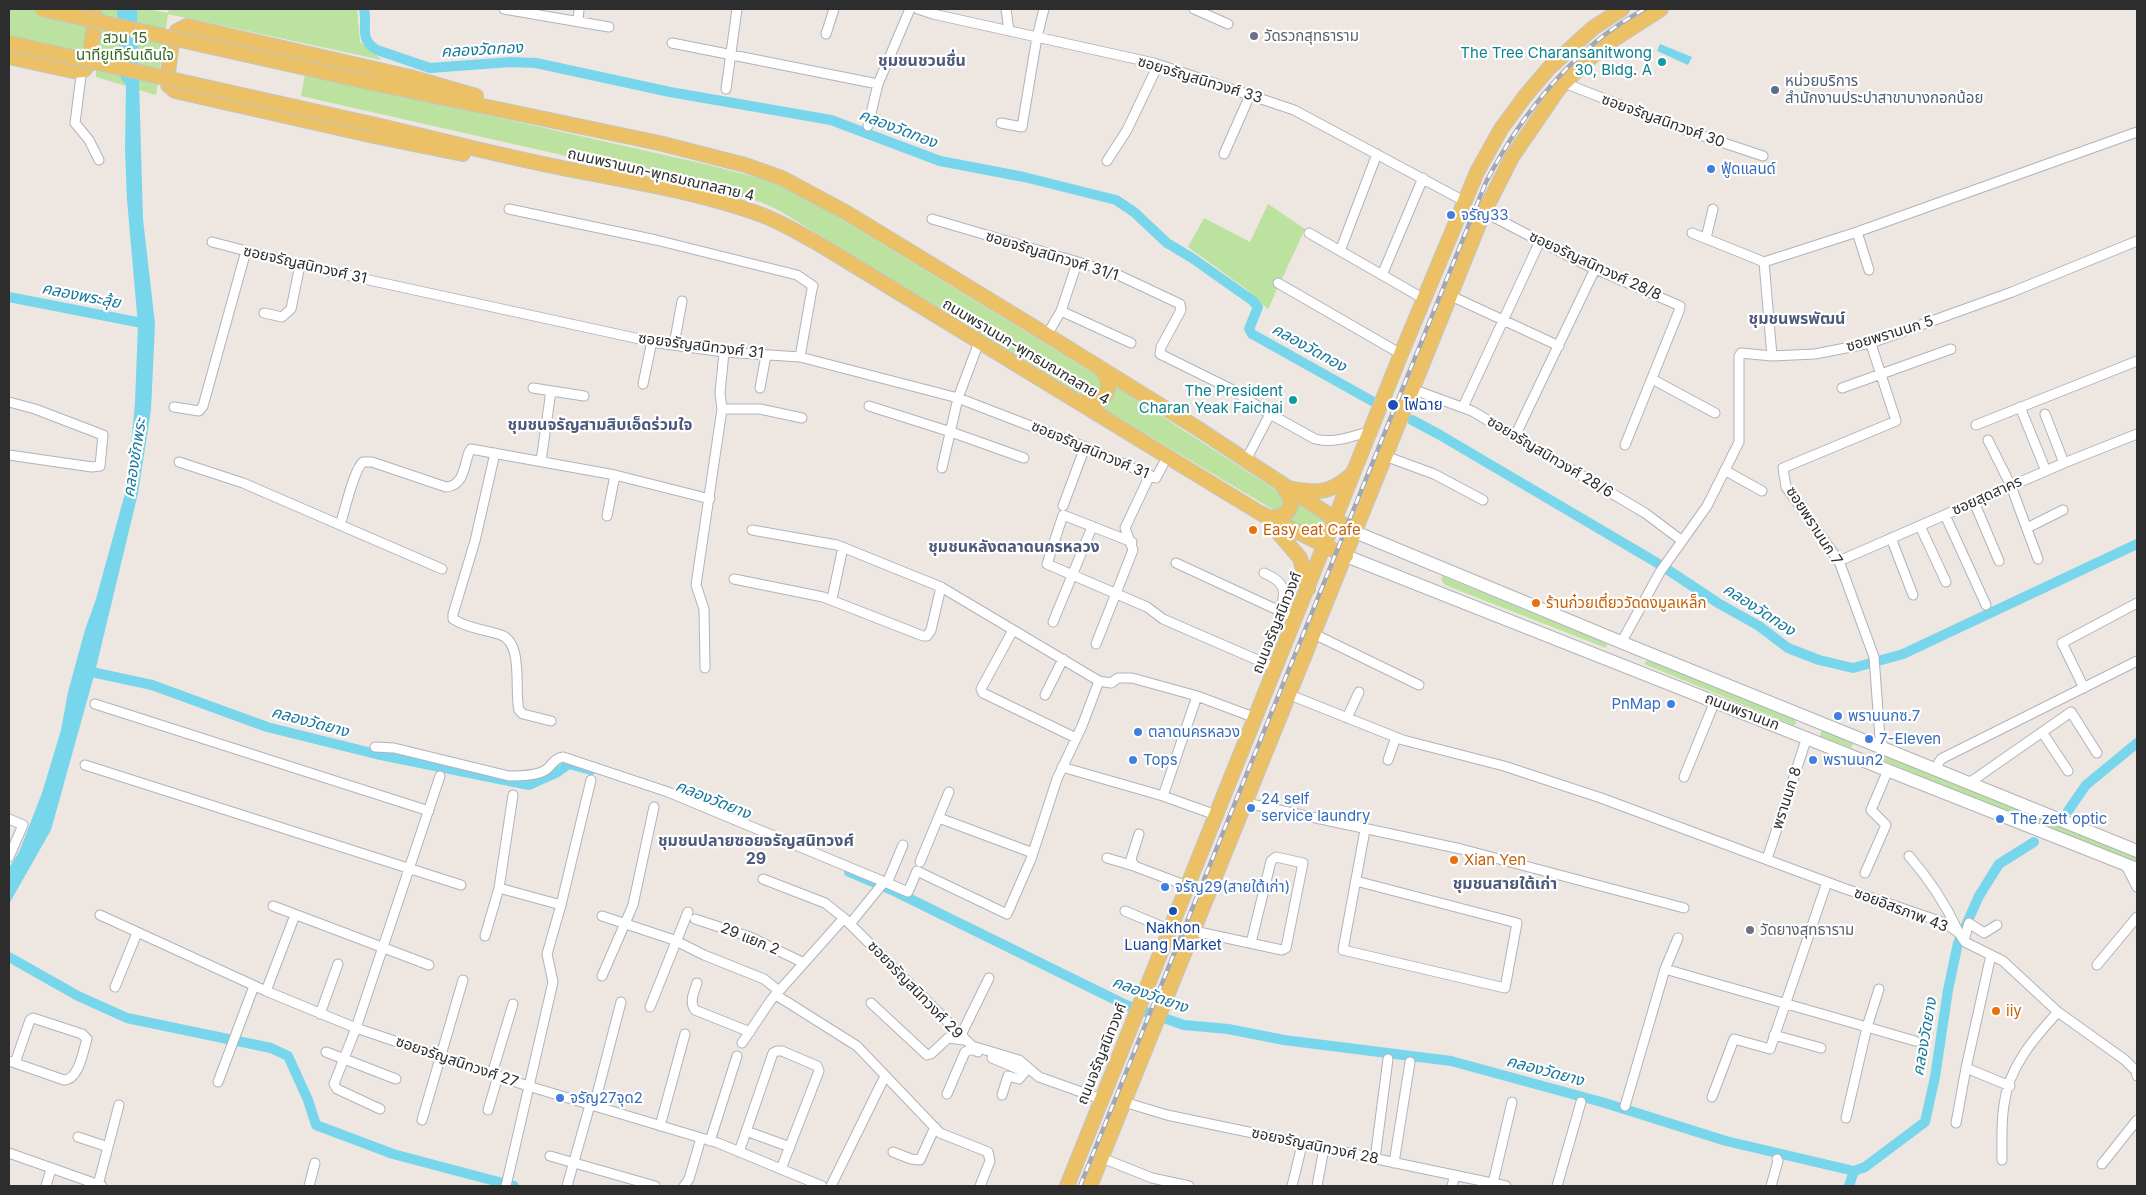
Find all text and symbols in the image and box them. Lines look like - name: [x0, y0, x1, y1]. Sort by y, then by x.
- place label: วัดรวกสุทธาราม: [1264, 27, 1359, 45]
- park label: สวน 15 นาทียูเทิร์นเดินใจ: [76, 29, 174, 64]
- marker: วัดรวกสุทธาราม: [1248, 30, 1260, 42]
- water label: คลองวัดทอง: [441, 38, 523, 62]
- place label: The Tree Charansanitwong 30, Bldg. A: [1460, 44, 1652, 79]
- district label: ชุมชนชวนชื่น: [878, 51, 966, 71]
- street label: ซอยจรัญสนิทวงศ์ 33: [1136, 52, 1264, 108]
- marker: The Tree Charansanitwong 30, Bldg. A: [1656, 56, 1668, 68]
- place label: หน่วยบริการ สำนักงานประปาสาขาบางกอกน้อย: [1785, 72, 1983, 107]
- marker: หน่วยบริการ สำนักงานประปาสาขาบางกอกน้อย: [1769, 84, 1781, 96]
- street label: ซอยจรัญสนิทวงศ์ 30: [1599, 90, 1727, 152]
- water label: คลองวัดทอง: [856, 105, 940, 153]
- street label: ถนนพรานนก-พุทธมณฑลสาย 4: [566, 145, 756, 205]
- place label: ฟู้ดแลนด์: [1721, 160, 1776, 178]
- marker: ฟู้ดแลนด์: [1705, 163, 1717, 175]
- place label: จรัญ33: [1461, 206, 1508, 224]
- marker: จรัญ33: [1445, 209, 1457, 221]
- street label: ซอยจรัญสนิทวงศ์ 31/1: [984, 227, 1120, 285]
- street label: ซอยจรัญสนิทวงศ์ 28/8: [1526, 227, 1664, 305]
- street label: ซอยจรัญสนิทวงศ์ 31: [242, 242, 368, 288]
- water label: คลองพระลุ้ย: [40, 279, 122, 313]
- street label: ถนนพรานนก-พุทธมณฑลสาย 4: [939, 295, 1113, 409]
- district label: ชุมชนพรพัฒน์: [1749, 309, 1845, 329]
- street label: ซอยพรานนก 5: [1844, 312, 1936, 356]
- water label: คลองวัดทอง: [1268, 320, 1350, 376]
- street label: ซอยจรัญสนิทวงศ์ 31: [637, 329, 765, 363]
- place label: The President Charan Yeak Faichai: [1139, 382, 1283, 417]
- marker: The President Charan Yeak Faichai: [1287, 394, 1299, 406]
- place label: ไฟฉาย: [1404, 396, 1443, 414]
- marker: ไฟฉาย: [1386, 398, 1400, 412]
- street label: ซอยจรัญสนิทวงศ์ 28/6: [1484, 412, 1616, 502]
- district label: ชุมชนจรัญสามสิบเอ็ดร่วมใจ: [508, 415, 692, 435]
- water label: คลองชักพระ: [119, 417, 151, 499]
- street label: ซอยจรัญสนิทวงศ์ 31: [1028, 417, 1152, 483]
- street label: ซอยสุดสาคร: [1949, 473, 2025, 519]
- street label: ซอยพรานนก 7: [1782, 483, 1846, 569]
- place label: Easy eat Cafe: [1263, 521, 1361, 539]
- marker: Easy eat Cafe: [1247, 524, 1259, 536]
- district label: ชุมชนหลังตลาดนครหลวง: [928, 537, 1100, 557]
- street label: ถนนจรัญสนิทวงศ์: [1248, 570, 1306, 676]
- water label: คลองวัดทอง: [1719, 580, 1799, 640]
- place label: ร้านก๋วยเตี๋ยววัดดงมูลเหล็ก: [1546, 594, 1706, 612]
- marker: ร้านก๋วยเตี๋ยววัดดงมูลเหล็ก: [1530, 597, 1542, 609]
- street label: ถนนพรานนก: [1702, 690, 1782, 734]
- place label: PnMap: [1611, 695, 1661, 713]
- marker: PnMap: [1665, 698, 1677, 710]
- water label: คลองวัดยาง: [269, 702, 351, 742]
- place label: พรานนกซ.7: [1848, 707, 1920, 725]
- marker: พรานนกซ.7: [1832, 710, 1844, 722]
- place label: ตลาดนครหลวง: [1148, 723, 1240, 741]
- marker: ตลาดนครหลวง: [1132, 726, 1144, 738]
- place label: 7-Eleven: [1879, 730, 1941, 748]
- marker: 7-Eleven: [1863, 733, 1875, 745]
- place label: Tops: [1143, 751, 1178, 769]
- place label: พรานนก2: [1823, 751, 1883, 769]
- marker: Tops: [1127, 754, 1139, 766]
- marker: พรานนก2: [1807, 754, 1819, 766]
- street label: พรานนก 8: [1768, 764, 1806, 832]
- water label: คลองวัดยาง: [673, 776, 753, 824]
- place label: 24 self service laundry: [1261, 790, 1370, 825]
- marker: 24 self service laundry: [1245, 802, 1257, 814]
- place label: The zett optic: [2010, 810, 2107, 828]
- marker: The zett optic: [1994, 813, 2006, 825]
- district label: ชุมชนปลายซอยจรัญสนิทวงศ์ 29: [658, 831, 854, 869]
- place label: Xian Yen: [1464, 851, 1526, 869]
- marker: Xian Yen: [1448, 854, 1460, 866]
- district label: ชุมชนสายใต้เก่า: [1453, 874, 1557, 894]
- place label: จรัญ29(สายใต้เก่า): [1175, 878, 1290, 896]
- marker: จรัญ29(สายใต้เก่า): [1159, 881, 1171, 893]
- street label: ซอยอิสรภาพ 43: [1852, 884, 1950, 936]
- marker: Nakhon Luang Market: [1167, 905, 1179, 917]
- street label: 29 แยก 2: [718, 919, 782, 959]
- place label: Nakhon Luang Market: [1124, 919, 1222, 954]
- place label: วัดยางสุทธาราม: [1760, 921, 1854, 939]
- marker: วัดยางสุทธาราม: [1744, 924, 1756, 936]
- street label: ซอยจรัญสนิทวงศ์ 29: [864, 937, 966, 1043]
- water label: คลองวัดยาง: [1110, 972, 1190, 1018]
- water label: คลองวัดยาง: [1909, 996, 1941, 1078]
- street label: ถนนจรัญสนิทวงศ์: [1073, 1001, 1131, 1107]
- place label: iiy: [2006, 1002, 2022, 1020]
- marker: iiy: [1990, 1005, 2002, 1017]
- street label: ซอยจรัญสนิทวงศ์ 27: [393, 1033, 521, 1091]
- water label: คลองวัดยาง: [1504, 1051, 1586, 1091]
- place label: จรัญ27จุด2: [570, 1089, 643, 1107]
- marker: จรัญ27จุด2: [554, 1092, 566, 1104]
- street label: ซอยจรัญสนิทวงศ์ 28: [1250, 1124, 1380, 1168]

